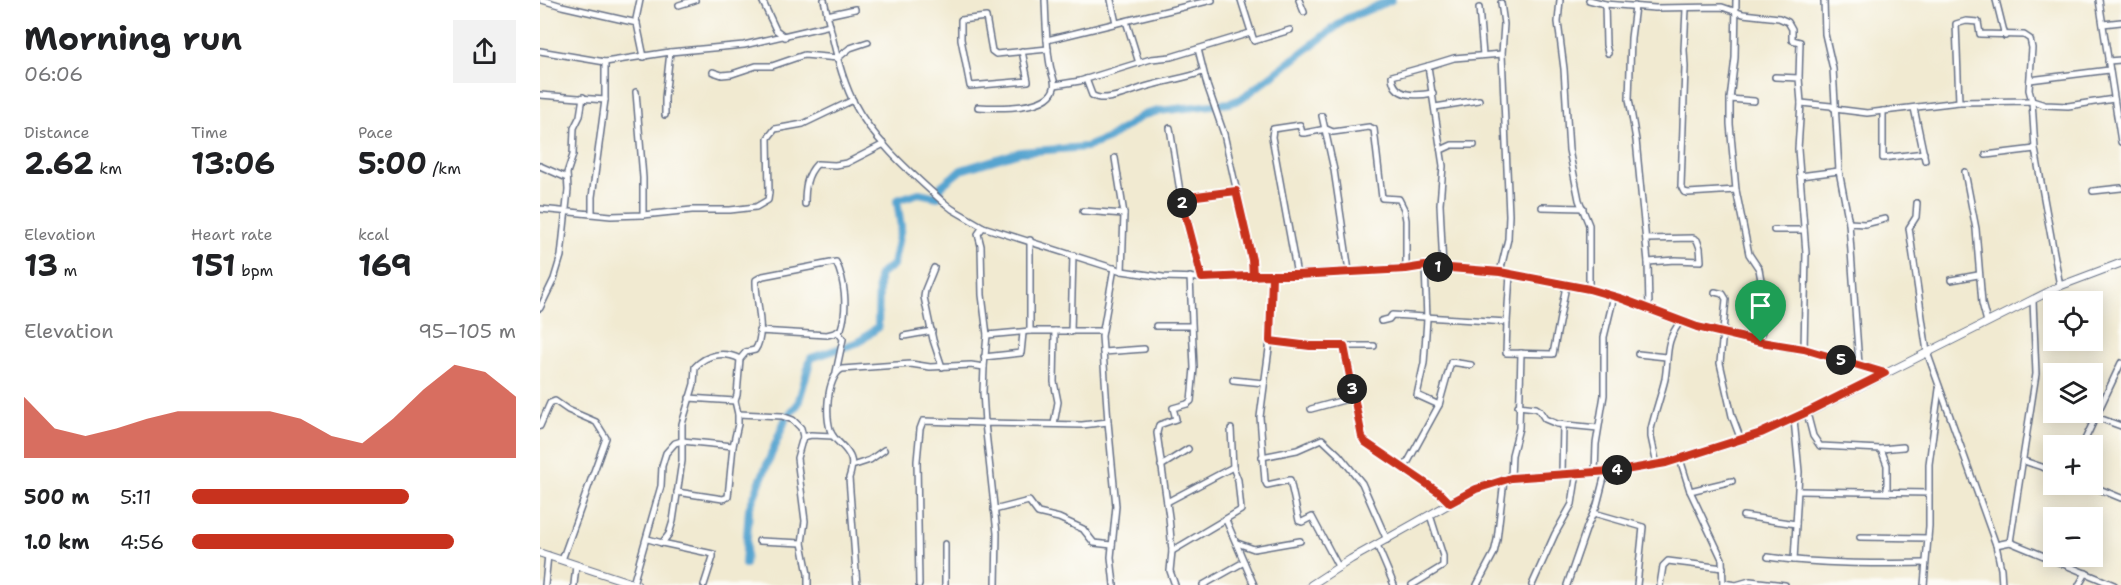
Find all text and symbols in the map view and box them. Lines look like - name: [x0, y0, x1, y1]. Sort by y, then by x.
- text: Morning run: [24, 16, 242, 61]
- button: share: [453, 20, 516, 83]
- text: 06:06: [24, 61, 83, 87]
- text: Distance: [24, 122, 90, 143]
- text: Time: [191, 122, 228, 143]
- text: Pace: [358, 122, 393, 143]
- text: 2.62: [24, 143, 94, 184]
- text: 13:06: [191, 143, 275, 184]
- text: 5:00: [358, 143, 427, 184]
- text: km: [94, 158, 122, 179]
- text: /km: [427, 158, 461, 179]
- pin: 2: [1167, 188, 1197, 218]
- text: 2: [1176, 192, 1188, 213]
- text: Elevation: [24, 224, 96, 245]
- text: Heart rate: [191, 224, 273, 245]
- text: kcal: [358, 224, 389, 245]
- text: 13: [24, 245, 58, 286]
- text: 151: [191, 245, 236, 286]
- text: 169: [358, 245, 412, 286]
- pin: 1: [1423, 252, 1453, 282]
- text: 1: [1434, 256, 1442, 277]
- text: m: [58, 260, 77, 281]
- text: bpm: [236, 260, 273, 281]
- pin: [1735, 280, 1786, 342]
- icon: arrive: [1744, 289, 1777, 322]
- map controls: [2043, 291, 2103, 567]
- button: locate: [2043, 291, 2103, 351]
- text: Elevation: [24, 318, 114, 344]
- text: 95–105 m: [418, 318, 516, 344]
- pin: 5: [1826, 345, 1856, 375]
- text: 5: [1836, 349, 1846, 370]
- button: layers: [2043, 363, 2103, 423]
- pin: 3: [1337, 374, 1367, 404]
- text: 3: [1346, 378, 1358, 399]
- button: +: [2043, 435, 2103, 495]
- pin: 4: [1602, 455, 1632, 485]
- text: 4: [1611, 459, 1623, 480]
- text: 500 m: [24, 484, 90, 510]
- text: 5:11: [120, 484, 152, 510]
- button: −: [2043, 507, 2103, 567]
- text: 1.0 km: [24, 529, 89, 555]
- text: 4:56: [120, 529, 164, 555]

